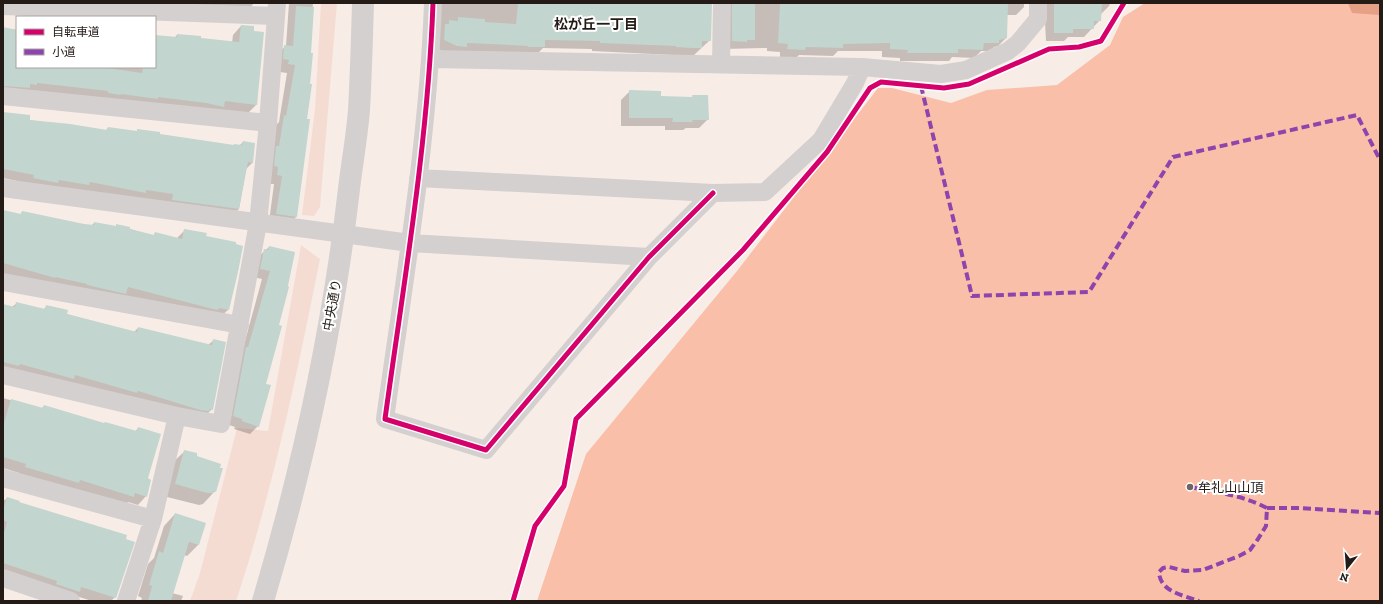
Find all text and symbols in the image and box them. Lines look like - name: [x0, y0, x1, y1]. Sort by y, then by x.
- legend: [16, 16, 156, 68]
- district label: 松が丘一丁目: [554, 16, 638, 33]
- text: 自転車道: [52, 25, 100, 39]
- text: 小道: [52, 45, 76, 59]
- street label: 中央通り: [320, 278, 344, 332]
- place label: 牟礼山山頂: [1198, 480, 1264, 495]
- marker: 牟礼山山頂: [1185, 482, 1195, 492]
- north arrow: [1327, 548, 1367, 588]
- text: N: [1338, 569, 1350, 585]

